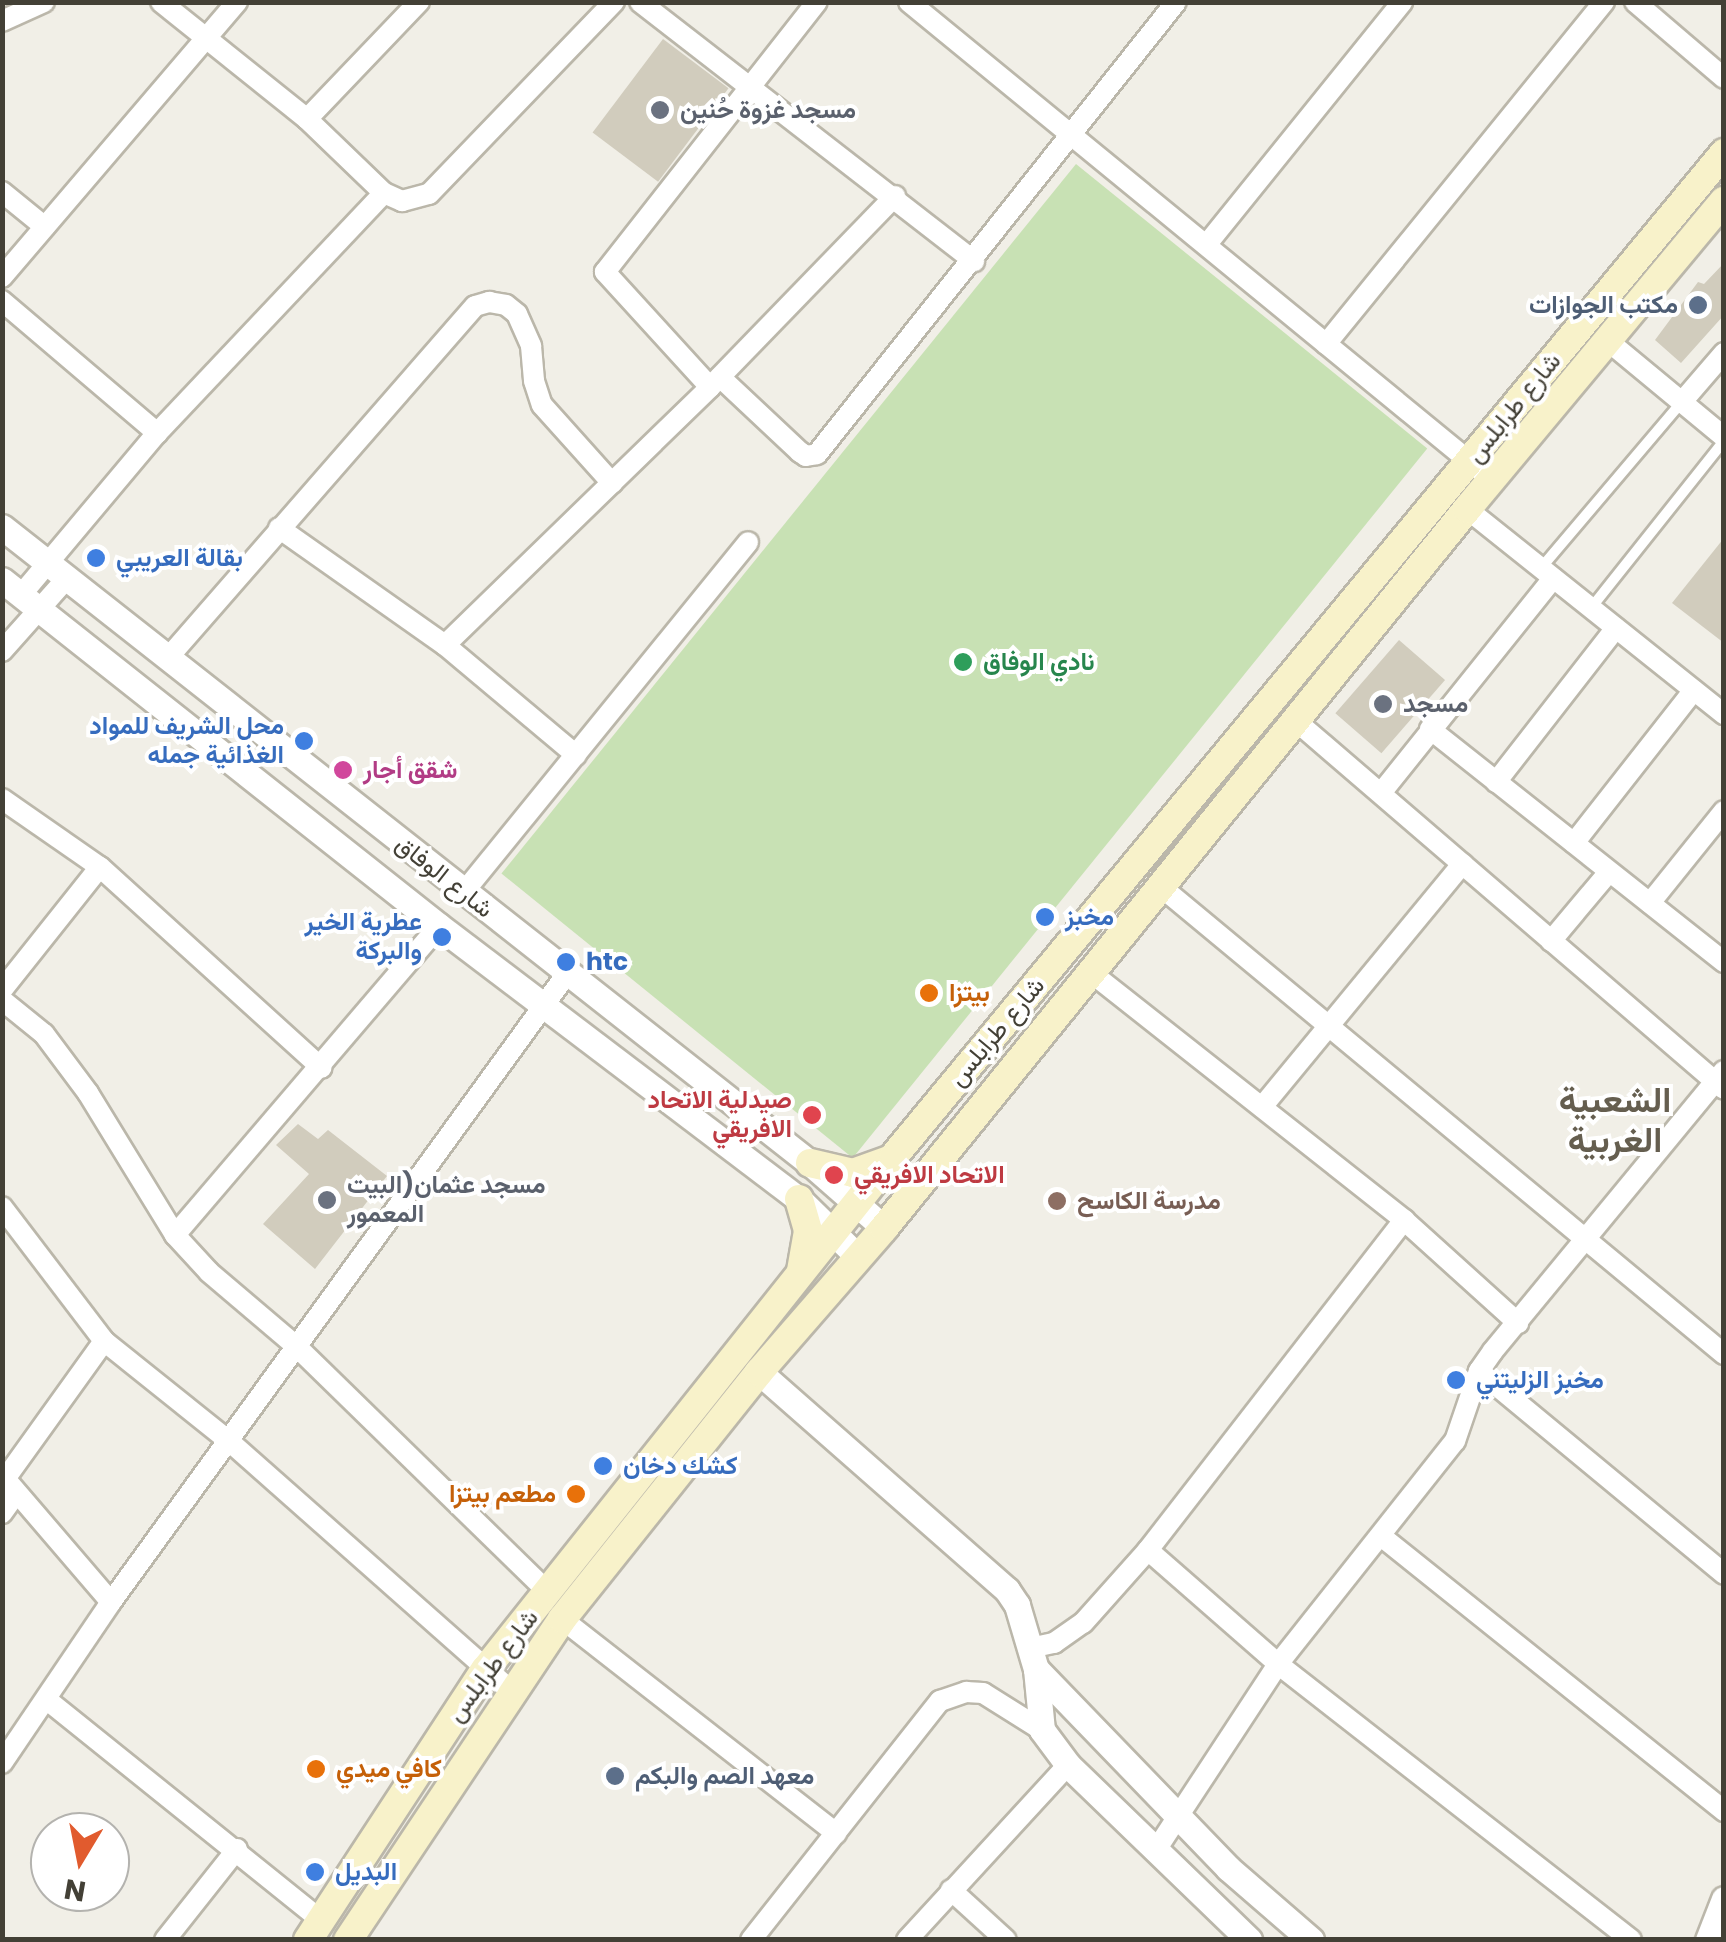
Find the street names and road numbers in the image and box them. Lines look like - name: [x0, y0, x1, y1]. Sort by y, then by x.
- street label: شارع طرابلس: [1460, 347, 1568, 469]
- street label: شارع الوفاق: [389, 829, 499, 925]
- street label: شارع طرابلس: [943, 971, 1051, 1093]
- street label: شارع طرابلس: [441, 1604, 545, 1728]

